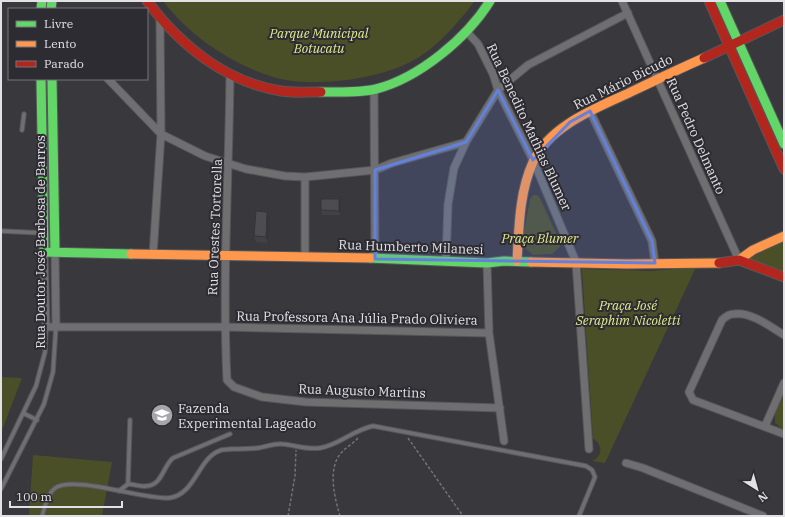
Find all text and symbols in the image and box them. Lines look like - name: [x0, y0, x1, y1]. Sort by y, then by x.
- legend: [8, 8, 148, 80]
- text: Livre: [44, 16, 73, 31]
- park label: Parque Municipal Botucatu: [269, 25, 369, 57]
- text: Lento: [44, 36, 76, 51]
- street label: Rua Benedito Mathias Blumer: [483, 41, 575, 213]
- street label: Rua Mário Bicudo: [571, 51, 675, 113]
- text: Parado: [44, 56, 84, 71]
- street label: Rua Pedro Delmanto: [663, 75, 729, 197]
- street label: Rua Doutor José Barbosa de Barros: [32, 135, 49, 349]
- street label: Rua Orestes Tortorella: [204, 158, 226, 296]
- park label: Praça Blumer: [501, 230, 579, 247]
- street label: Rua Humberto Milanesi: [338, 236, 484, 258]
- park label: Praça José Seraphim Nicoletti: [575, 297, 680, 329]
- street label: Rua Professora Ana Júlia Prado Oliviera: [236, 307, 478, 329]
- street label: Rua Augusto Martins: [298, 380, 426, 402]
- place label: Fazenda Experimental Lageado: [178, 400, 316, 432]
- school or university icon: Fazenda Experimental Lageado: [149, 402, 175, 428]
- north arrow: [737, 469, 777, 509]
- scale bar: [10, 483, 122, 509]
- text: 100 m: [16, 489, 52, 504]
- text: N: [755, 489, 771, 505]

